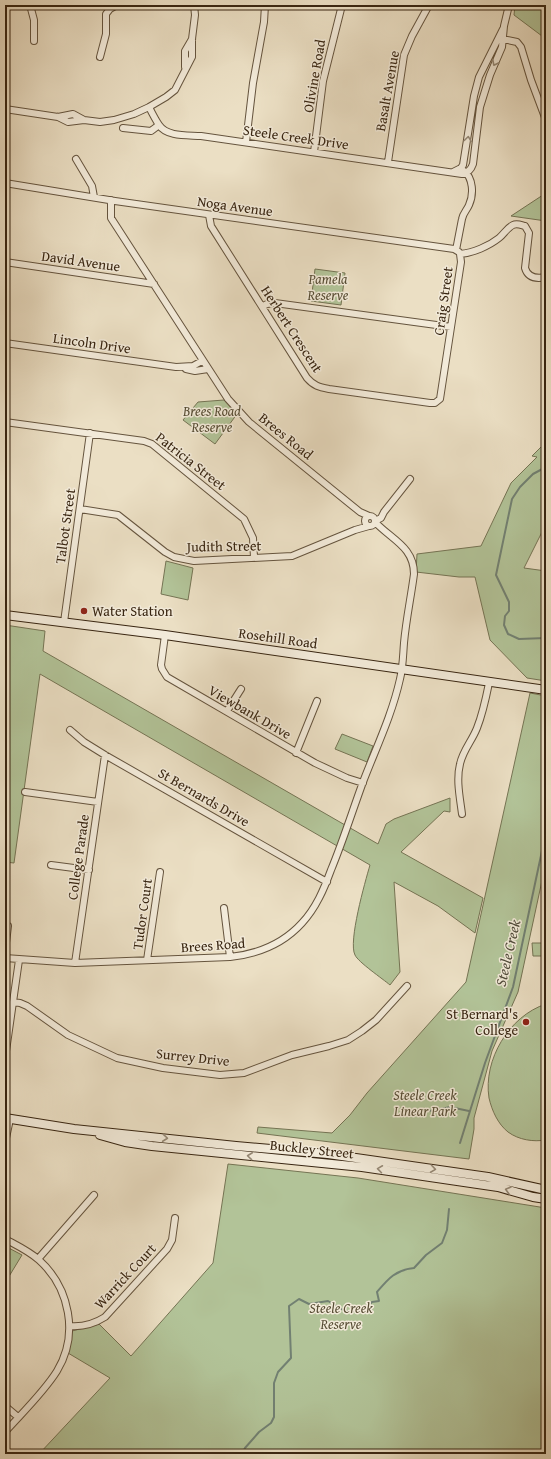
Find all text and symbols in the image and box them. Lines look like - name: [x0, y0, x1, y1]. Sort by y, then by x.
- street label: Olivine Road: [298, 37, 330, 114]
- street label: Basalt Avenue: [370, 49, 404, 133]
- one-way arrow: [492, 59, 500, 66]
- street label: Steele Creek Drive: [242, 120, 350, 154]
- one-way arrow: [463, 136, 472, 142]
- street label: Noga Avenue: [196, 191, 274, 221]
- street label: David Avenue: [40, 246, 122, 276]
- street label: Craig Street: [428, 265, 458, 337]
- park label: Pamela Reserve: [307, 269, 349, 305]
- street label: Herbert Crescent: [256, 282, 328, 376]
- street label: Lincoln Drive: [52, 328, 133, 358]
- park label: Brees Road Reserve: [182, 401, 241, 437]
- street label: Brees Road: [255, 408, 318, 464]
- street label: Patricia Street: [152, 427, 230, 495]
- street label: Talbot Street: [50, 487, 80, 565]
- street label: Judith Street: [184, 535, 262, 557]
- place label: Water Station: [92, 601, 173, 621]
- marker: Water Station: [79, 606, 89, 616]
- street label: Rosehill Road: [237, 623, 319, 653]
- street label: Viewbank Drive: [205, 680, 296, 744]
- street label: St Bernards Drive: [154, 763, 254, 832]
- street label: College Parade: [62, 812, 94, 901]
- street label: Tudor Court: [127, 877, 157, 951]
- water label: Steele Creek: [490, 917, 525, 988]
- street label: Brees Road: [180, 933, 246, 957]
- place label: St Bernard's College: [446, 1004, 518, 1040]
- marker: St Bernard's College: [521, 1017, 531, 1027]
- street label: Surrey Drive: [155, 1043, 231, 1071]
- park label: Steele Creek Linear Park: [393, 1085, 457, 1121]
- one-way arrow: [162, 1133, 168, 1142]
- street label: Buckley Street: [269, 1135, 355, 1163]
- one-way arrow: [247, 1152, 253, 1161]
- one-way arrow: [430, 1164, 436, 1173]
- one-way arrow: [377, 1165, 383, 1174]
- one-way arrow: [505, 1186, 512, 1195]
- street label: Warrick Court: [89, 1239, 161, 1313]
- park label: Steele Creek Reserve: [309, 1298, 373, 1334]

